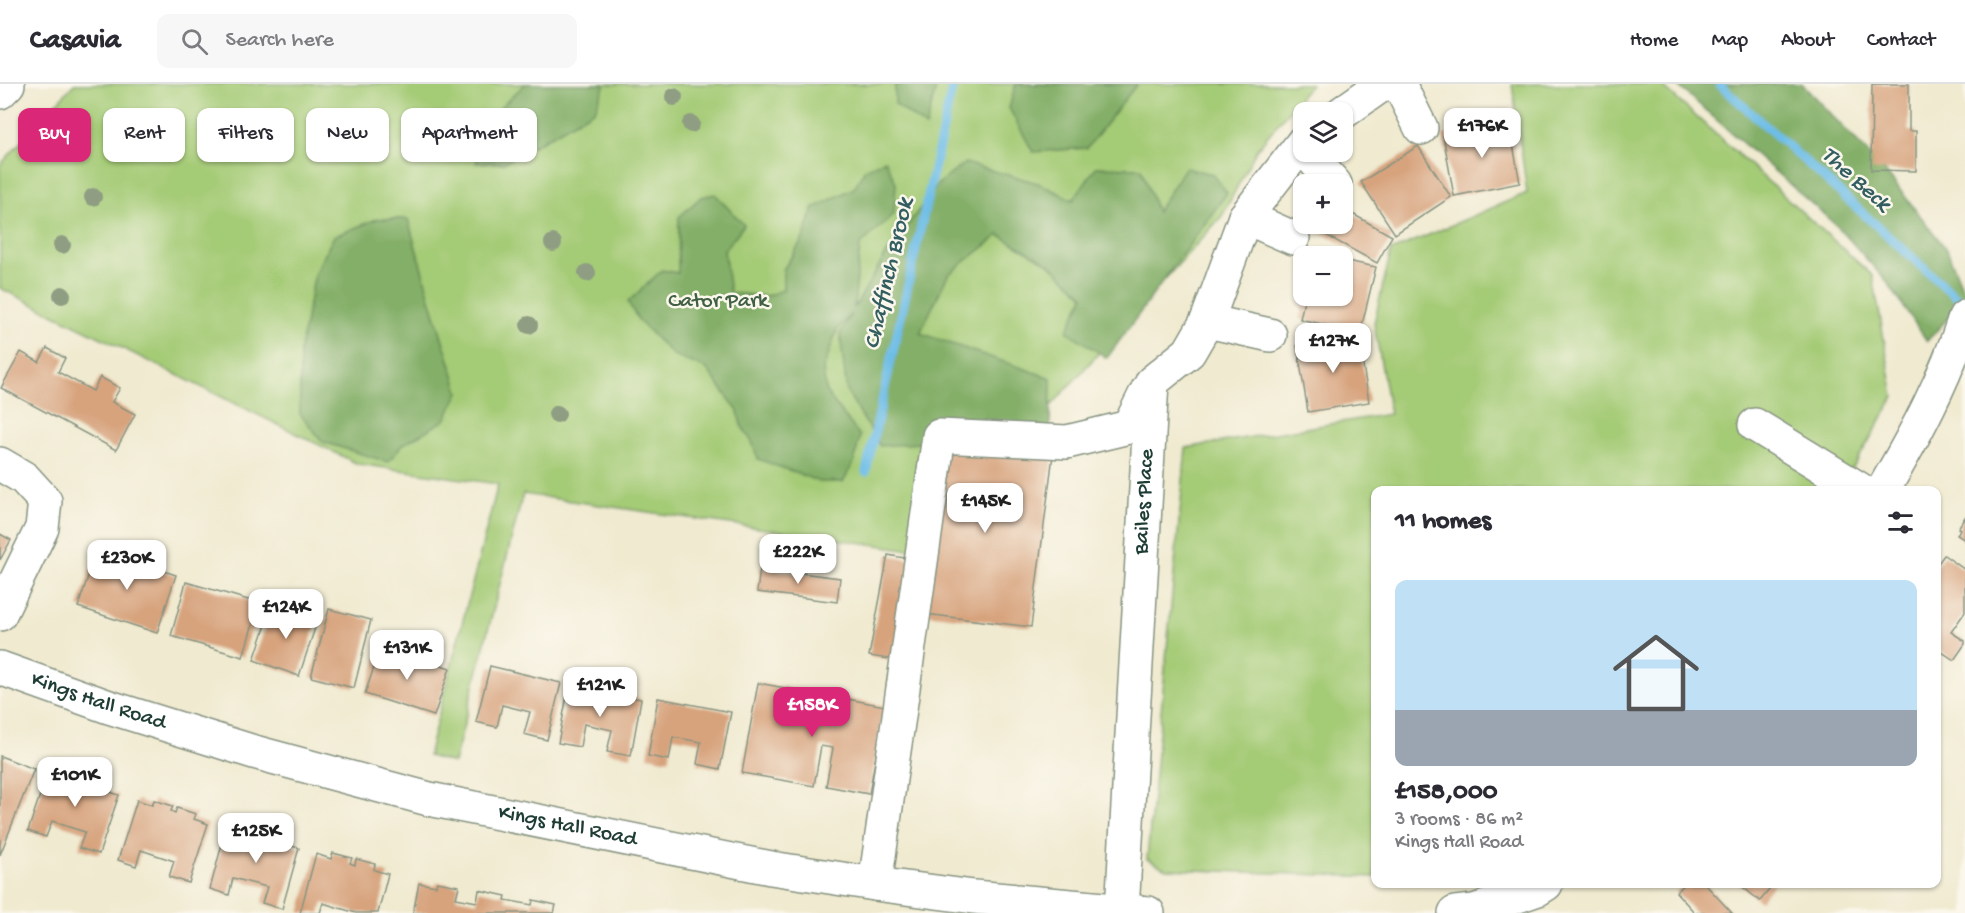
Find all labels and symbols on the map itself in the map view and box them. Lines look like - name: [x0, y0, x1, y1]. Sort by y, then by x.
- pin: £176K: [1440, 108, 1524, 159]
- water label: The Beck: [1814, 141, 1898, 220]
- water label: Chaffinch Brook: [859, 194, 922, 352]
- park label: Cator Park: [668, 289, 770, 315]
- pin: £127K: [1291, 323, 1375, 374]
- street label: Bailes Place: [1129, 447, 1161, 556]
- pin: £145K: [943, 483, 1027, 534]
- pin: £222K: [756, 534, 840, 585]
- pin: £230K: [85, 540, 169, 591]
- pin: £124K: [244, 589, 328, 640]
- pin: £131K: [365, 630, 449, 681]
- street label: Kings Hall Road: [27, 667, 171, 737]
- pin: £121K: [558, 667, 642, 718]
- pin: £158K: [770, 687, 854, 738]
- pin: £101K: [33, 757, 117, 808]
- street label: Kings Hall Road: [496, 800, 641, 854]
- pin: £125K: [214, 813, 298, 864]

